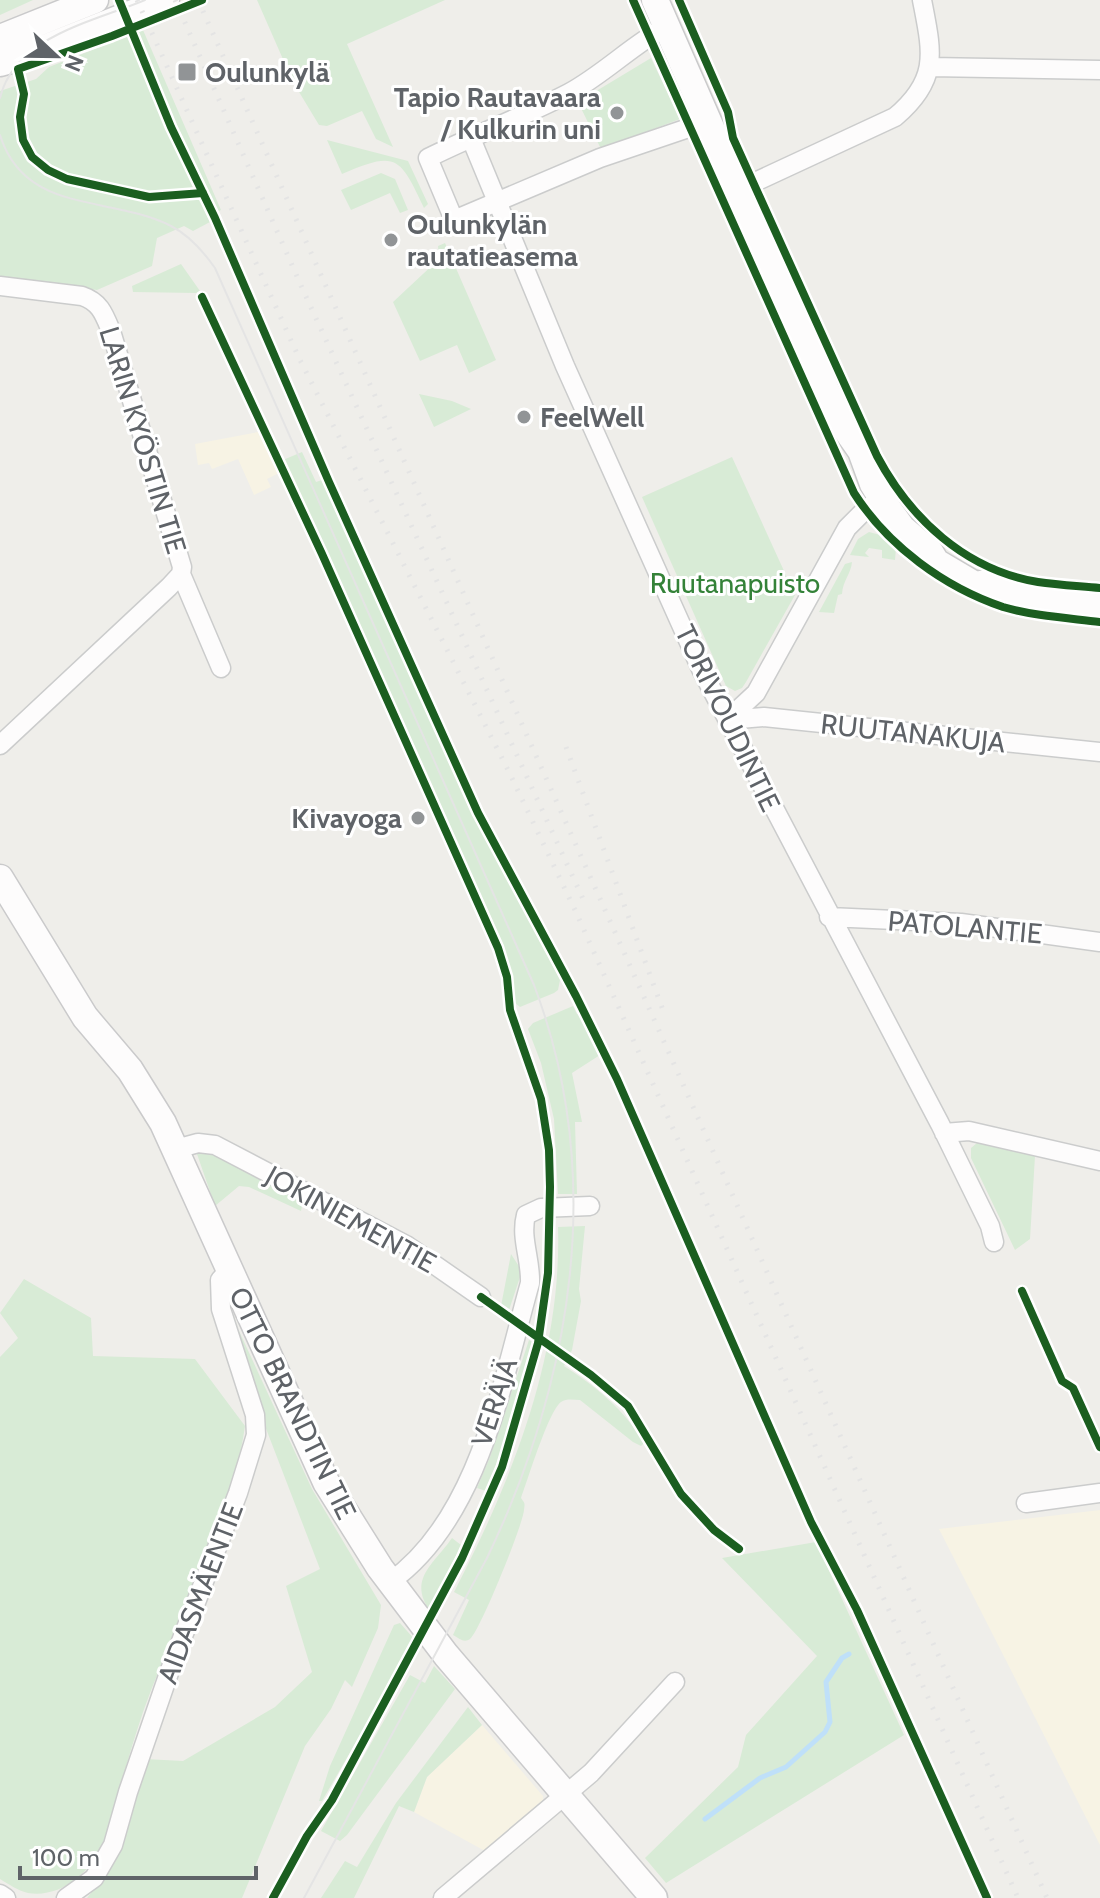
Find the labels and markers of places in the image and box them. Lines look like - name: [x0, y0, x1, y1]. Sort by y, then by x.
- place label: Oulunkylä: [205, 55, 330, 89]
- marker: Oulunkylä: [176, 61, 198, 83]
- place label: Tapio Rautavaara / Kulkurin uni: [394, 80, 601, 146]
- marker: Tapio Rautavaara / Kulkurin uni: [608, 104, 626, 122]
- place label: Oulunkylän rautatieasema: [407, 207, 578, 273]
- marker: Oulunkylän rautatieasema: [382, 231, 400, 249]
- place label: FeelWell: [540, 400, 644, 434]
- marker: FeelWell: [515, 408, 533, 426]
- place label: Kivayoga: [291, 801, 402, 835]
- marker: Kivayoga: [409, 809, 427, 827]

